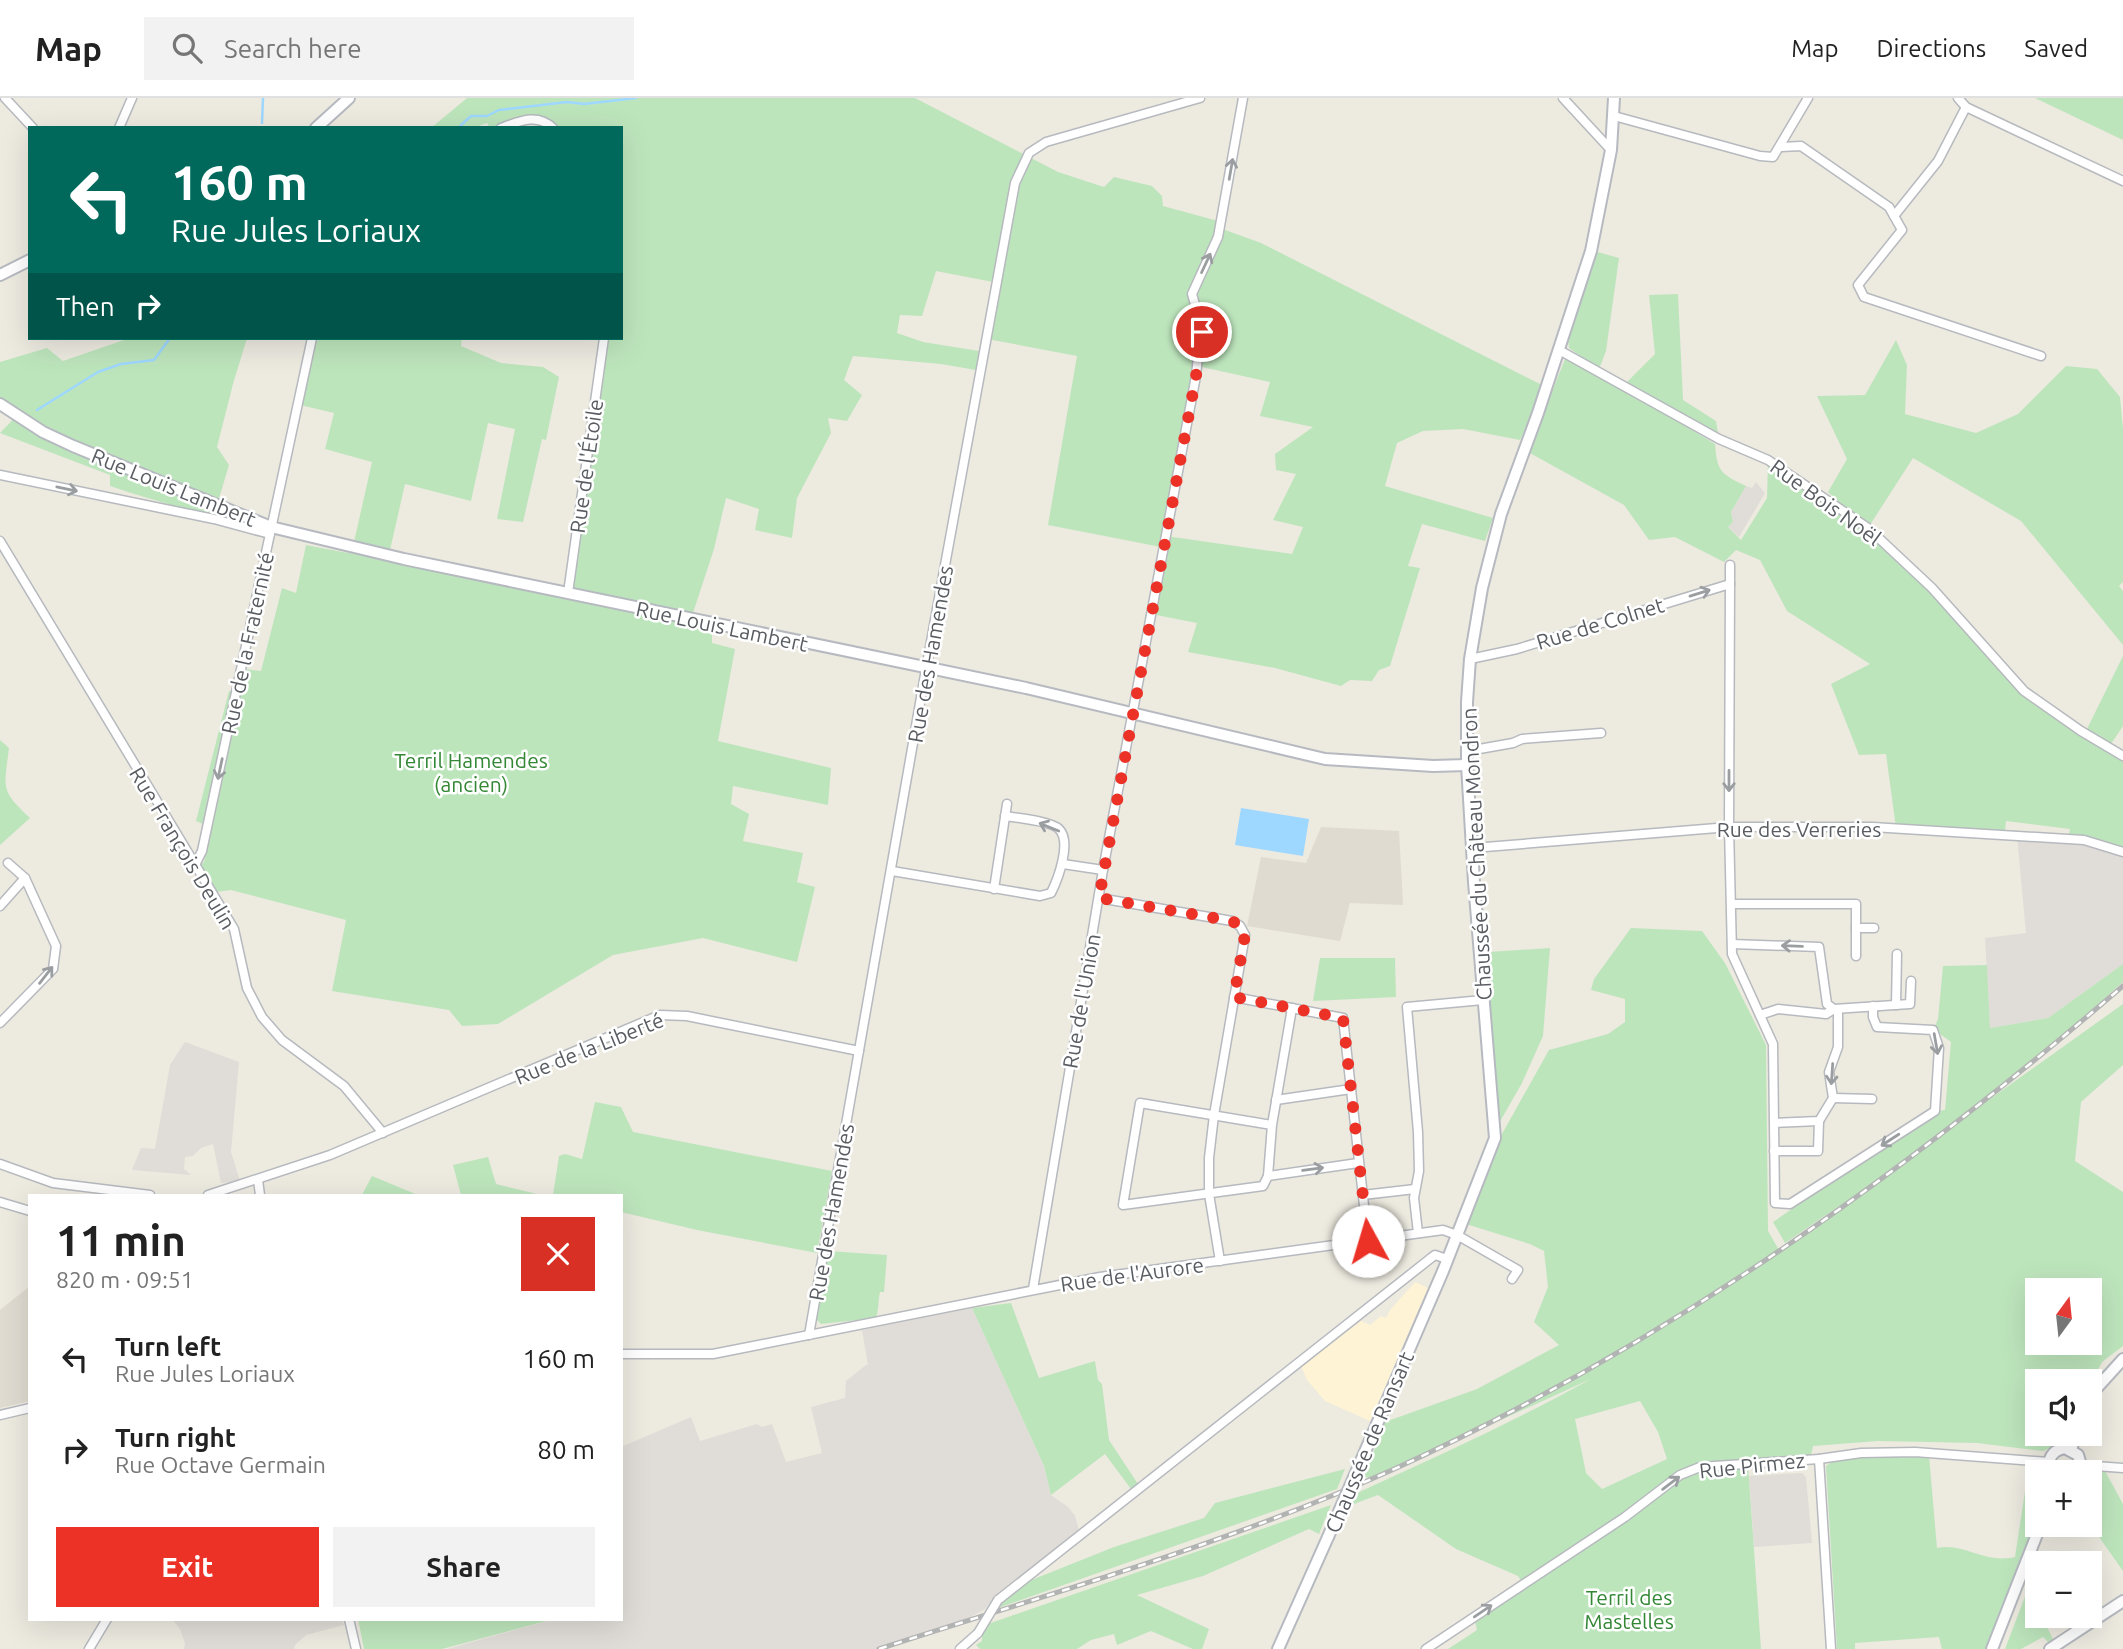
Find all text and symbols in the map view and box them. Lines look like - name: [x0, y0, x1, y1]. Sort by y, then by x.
- search box: [144, 17, 634, 80]
- icon: search: [168, 29, 206, 67]
- text: Map: [35, 30, 102, 67]
- text: Search here: [224, 34, 362, 63]
- text: Map: [1791, 35, 1838, 62]
- text: Directions: [1876, 35, 1986, 62]
- text: Saved: [2024, 35, 2088, 62]
- icon: left: [56, 154, 147, 245]
- text: 160 m: [171, 154, 308, 209]
- one-way arrow: [1224, 158, 1238, 181]
- text: Rue Jules Loriaux: [171, 212, 421, 248]
- one-way arrow: [1199, 253, 1213, 274]
- icon: right: [129, 287, 167, 325]
- text: Then: [56, 292, 115, 321]
- pin: [1172, 302, 1232, 362]
- icon: arrive: [1183, 313, 1221, 351]
- street label: Rue de l'Étoile: [565, 397, 607, 535]
- street label: Rue Louis Lambert: [88, 443, 260, 531]
- street label: Rue Bois Noël: [1766, 454, 1886, 550]
- one-way arrow: [55, 482, 78, 496]
- street label: Rue de la Fraternité: [216, 550, 278, 736]
- street label: Rue des Hamendes: [903, 564, 957, 744]
- one-way arrow: [1689, 586, 1711, 599]
- street label: Rue de Colnet: [1533, 592, 1667, 654]
- street label: Rue Louis Lambert: [634, 596, 810, 656]
- street label: Chaussée du Château Mondron: [1456, 707, 1496, 1001]
- park label: Terril Hamendes (ancien): [394, 748, 548, 796]
- one-way arrow: [213, 757, 227, 780]
- street label: Rue François Deulin: [125, 763, 241, 933]
- one-way arrow: [1722, 769, 1736, 792]
- street label: Rue des Verreries: [1717, 817, 1881, 841]
- one-way arrow: [1039, 819, 1060, 832]
- street label: Rue de l'Union: [1057, 932, 1105, 1070]
- one-way arrow: [1781, 940, 1804, 953]
- one-way arrow: [38, 966, 53, 984]
- street label: Rue de la Liberté: [511, 1007, 667, 1089]
- one-way arrow: [1930, 1032, 1943, 1055]
- one-way arrow: [1825, 1062, 1838, 1085]
- street label: Rue des Hamendes: [804, 1122, 858, 1302]
- one-way arrow: [1880, 1133, 1900, 1147]
- one-way arrow: [1301, 1162, 1324, 1175]
- position arrow: [1331, 1204, 1405, 1278]
- text: 11 min: [56, 1217, 186, 1264]
- button: close: [521, 1217, 595, 1291]
- street label: Rue de l'Aurore: [1059, 1252, 1205, 1296]
- text: 820 m · 09:51: [56, 1267, 194, 1292]
- north arrow: [2025, 1278, 2102, 1354]
- map controls: [2025, 1278, 2102, 1628]
- text: Turn left: [115, 1332, 221, 1361]
- icon: left: [56, 1340, 94, 1378]
- text: 160 m: [523, 1344, 595, 1373]
- street label: Chaussée de Ransart: [1320, 1348, 1418, 1536]
- text: Rue Jules Loriaux: [115, 1361, 295, 1386]
- button: sound: [2025, 1369, 2102, 1446]
- text: Turn right: [115, 1423, 236, 1452]
- icon: right: [56, 1431, 94, 1469]
- text: 80 m: [537, 1435, 595, 1464]
- street label: Rue Pirmez: [1698, 1448, 1806, 1482]
- text: Rue Octave Germain: [115, 1452, 326, 1477]
- button: +: [2025, 1460, 2102, 1537]
- one-way arrow: [1661, 1475, 1679, 1490]
- button: Exit: [56, 1527, 319, 1607]
- button: Share: [333, 1527, 595, 1607]
- button: −: [2025, 1551, 2102, 1628]
- park label: Terril des Mastelles: [1584, 1585, 1674, 1633]
- one-way arrow: [1472, 1603, 1492, 1617]

